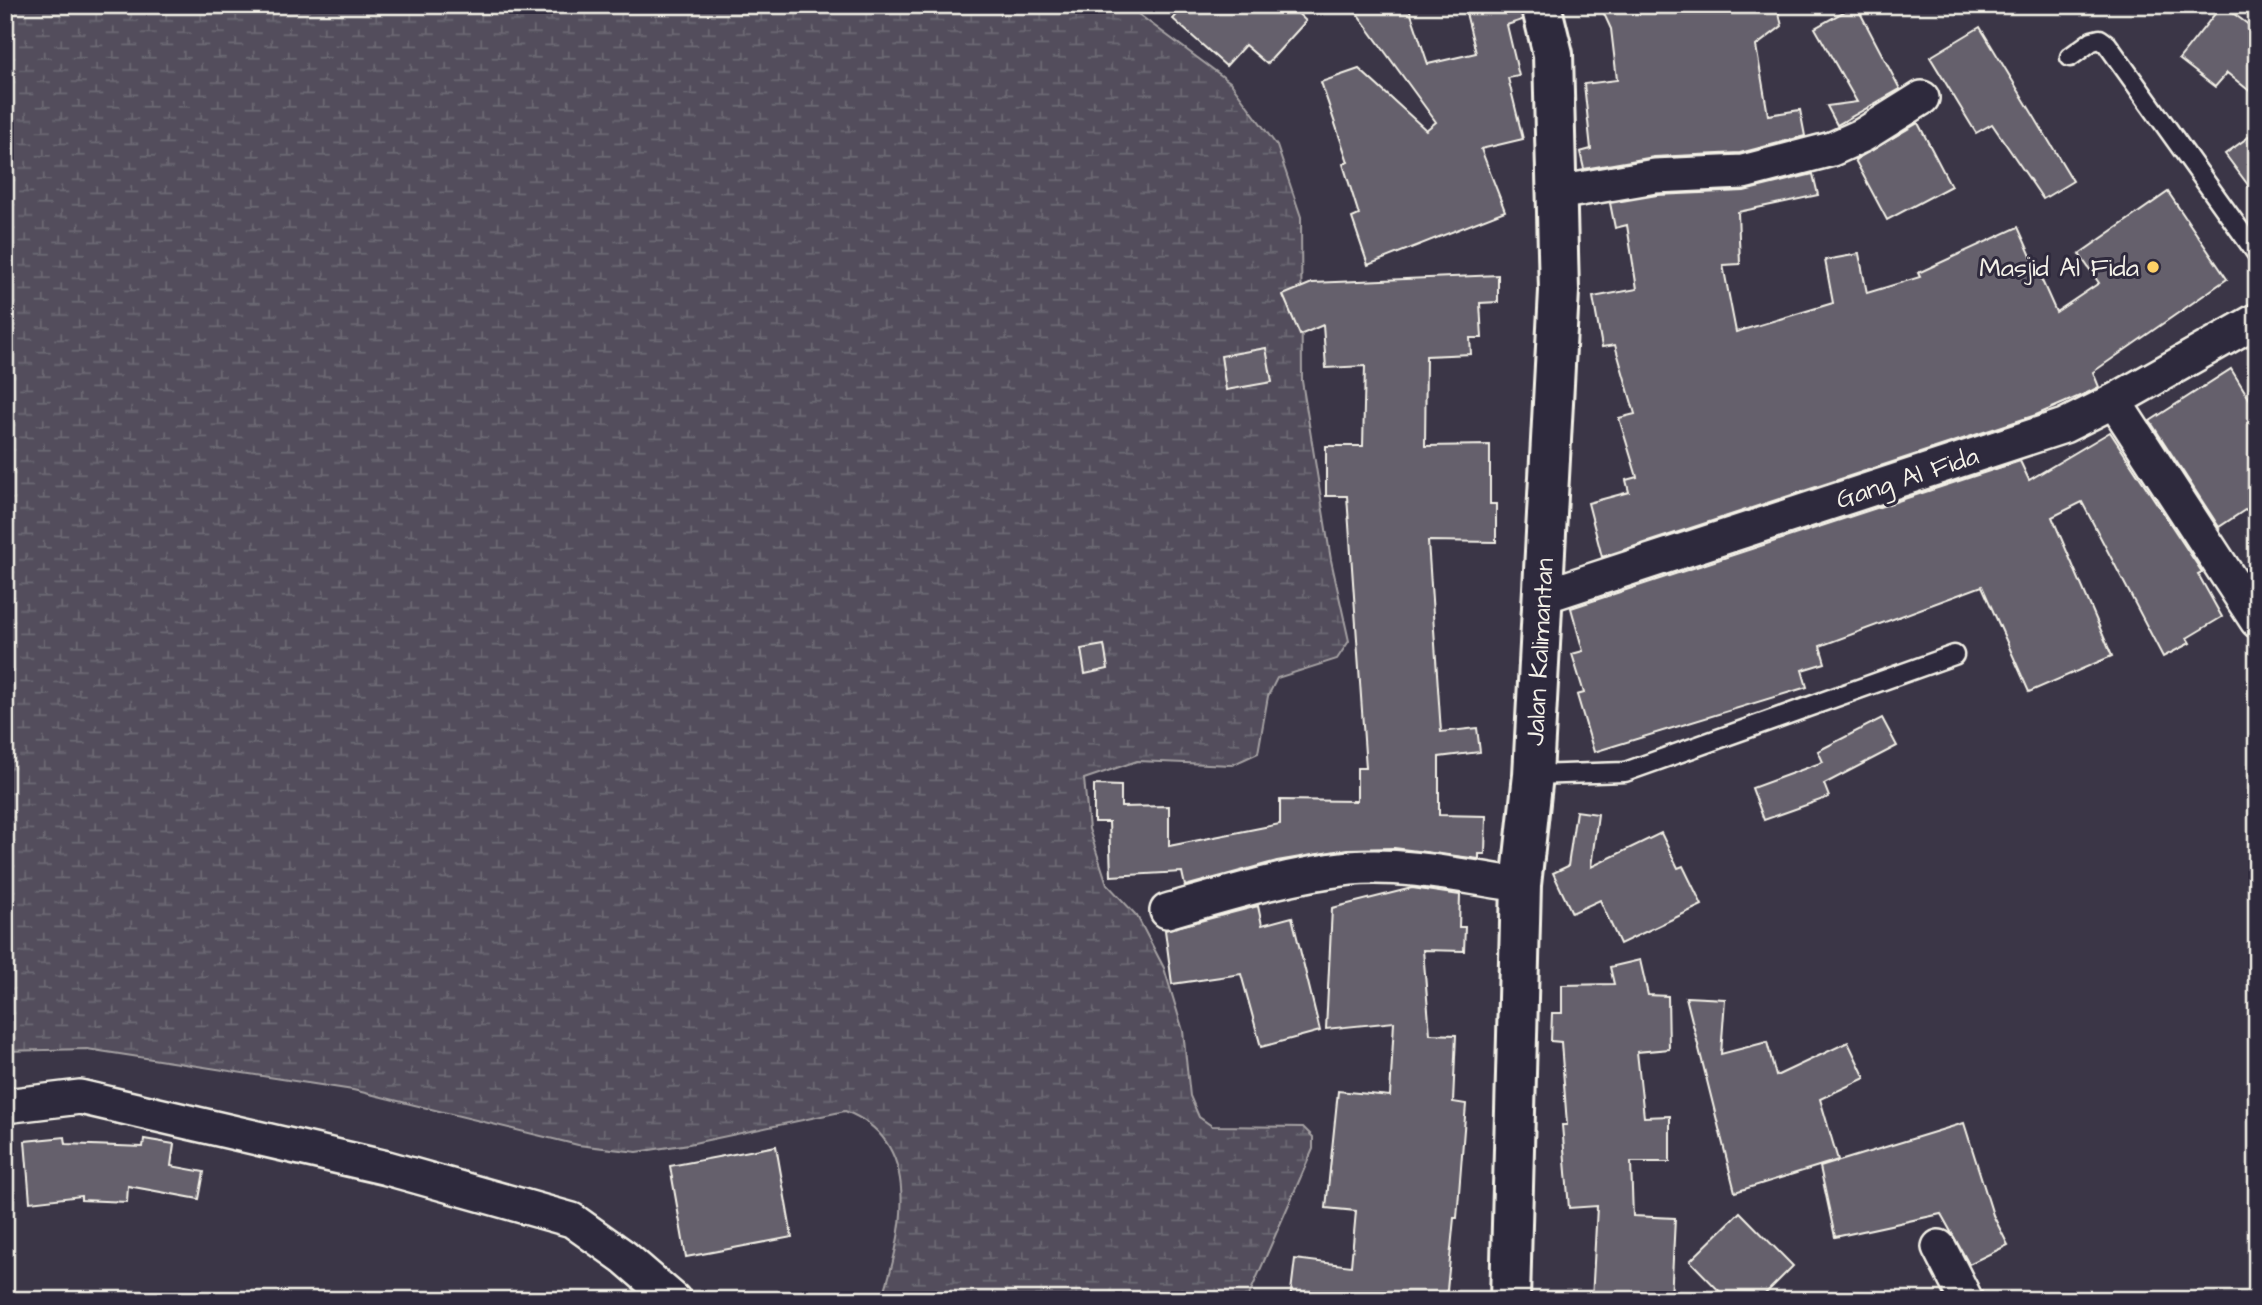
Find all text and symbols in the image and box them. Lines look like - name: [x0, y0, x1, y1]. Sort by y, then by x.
- place label: Masjid Al Fida: [1979, 250, 2139, 286]
- marker: Masjid Al Fida: [2145, 259, 2161, 275]
- street label: Gang Al Fida: [1832, 438, 1984, 520]
- street label: Jalan Kalimantan: [1517, 557, 1563, 747]

